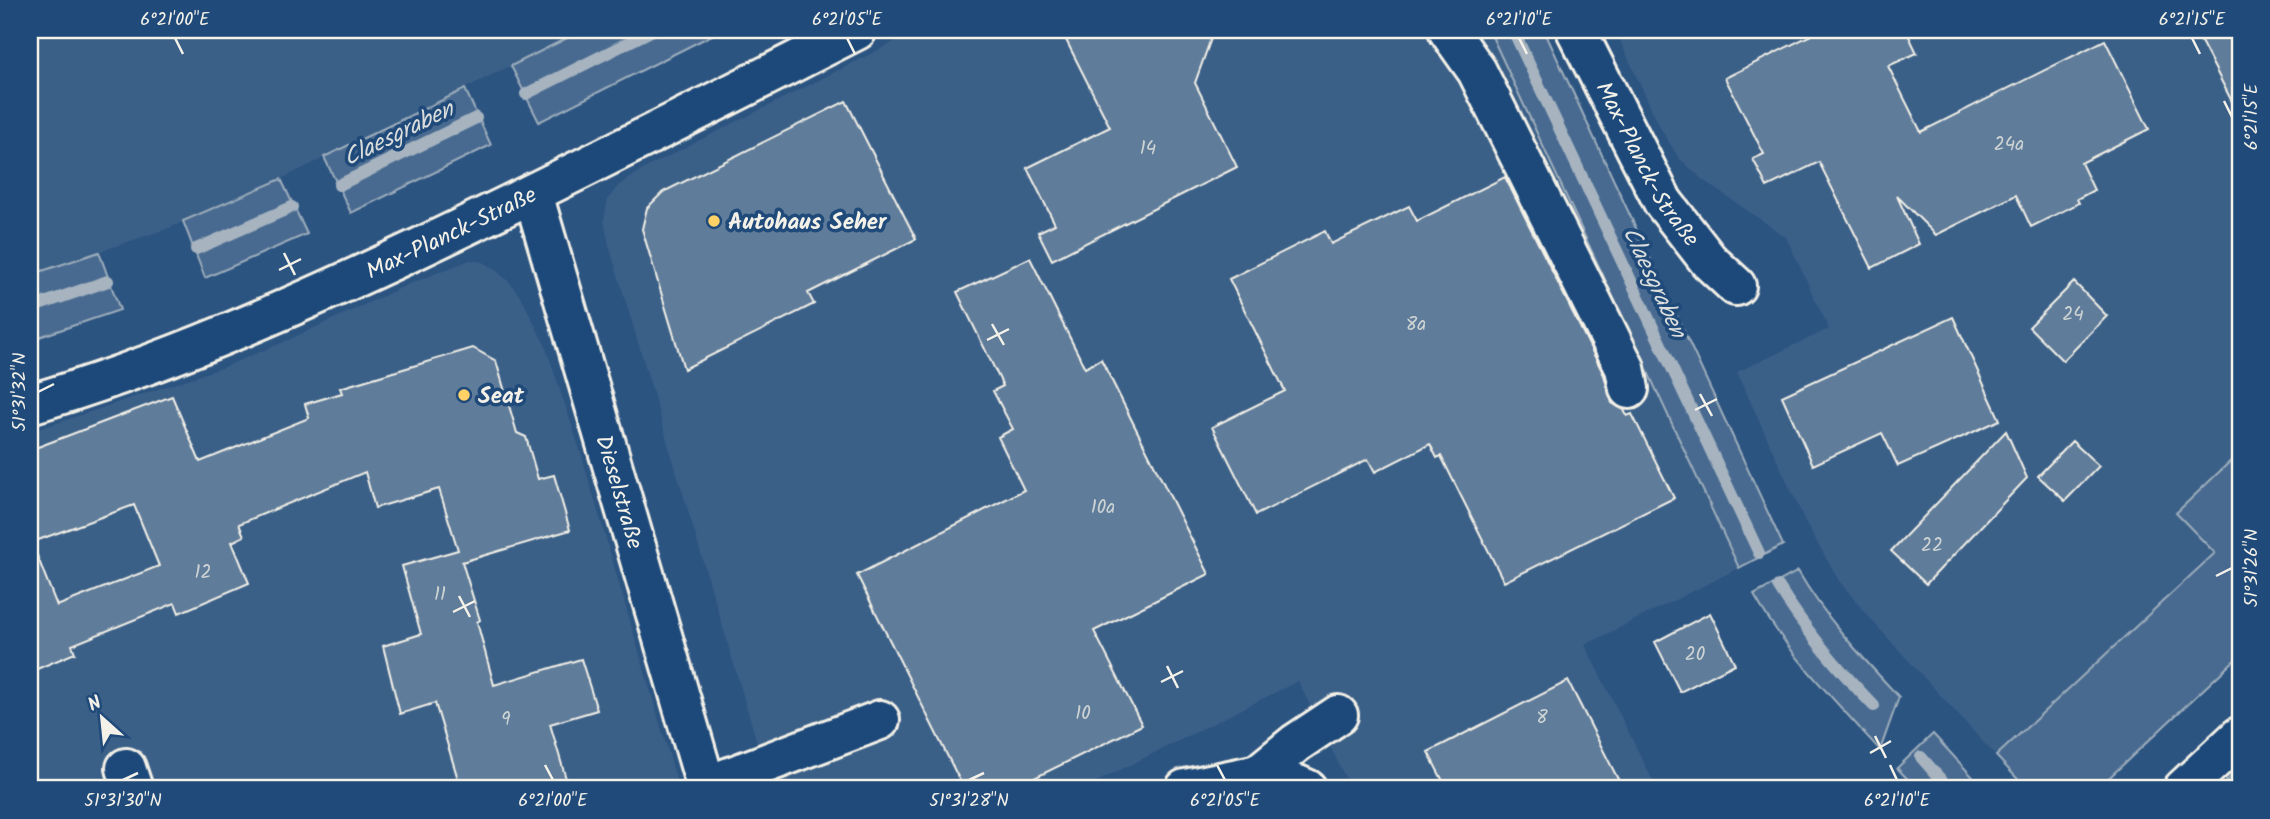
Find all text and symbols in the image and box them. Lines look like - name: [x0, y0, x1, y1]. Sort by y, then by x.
- text: 6°21'00"E: [140, 6, 210, 35]
- text: 6°21'05"E: [812, 6, 882, 35]
- text: 6°21'10"E: [1486, 6, 1552, 35]
- text: 6°21'15"E: [2159, 6, 2226, 35]
- street label: Max-Planck-Straße: [1585, 76, 1708, 255]
- text: 6°21'15"E: [2238, 83, 2267, 150]
- water label: Claesgraben: [336, 90, 463, 178]
- house number: 24a: [1994, 130, 2024, 160]
- house number: 14: [1140, 134, 1156, 164]
- street label: Max-Planck-Straße: [360, 178, 543, 290]
- place label: Autohaus Seher: [728, 205, 888, 241]
- marker: Autohaus Seher: [706, 213, 722, 229]
- water label: Claesgraben: [1611, 220, 1697, 347]
- house number: 24: [2062, 300, 2084, 330]
- house number: 8a: [1406, 310, 1426, 340]
- text: 51°31'32"N: [6, 353, 35, 431]
- place label: Seat: [478, 379, 525, 415]
- marker: Seat: [456, 387, 472, 403]
- street label: Dieselstraße: [584, 431, 652, 554]
- house number: 10a: [1091, 493, 1115, 523]
- text: 51°31'26"N: [2238, 529, 2267, 607]
- house number: 22: [1921, 531, 1943, 561]
- house number: 12: [194, 558, 212, 588]
- house number: 11: [434, 580, 446, 610]
- house number: 20: [1685, 640, 1705, 670]
- north arrow: [66, 682, 136, 752]
- text: N: [83, 689, 107, 721]
- house number: 10: [1075, 699, 1091, 729]
- house number: 8: [1536, 703, 1548, 733]
- house number: 9: [501, 705, 511, 735]
- text: 51°31'30"N: [84, 787, 162, 816]
- text: 6°21'00"E: [518, 787, 588, 816]
- text: 51°31'28"N: [929, 787, 1009, 816]
- text: 6°21'05"E: [1190, 787, 1260, 816]
- text: 6°21'10"E: [1864, 787, 1930, 816]

